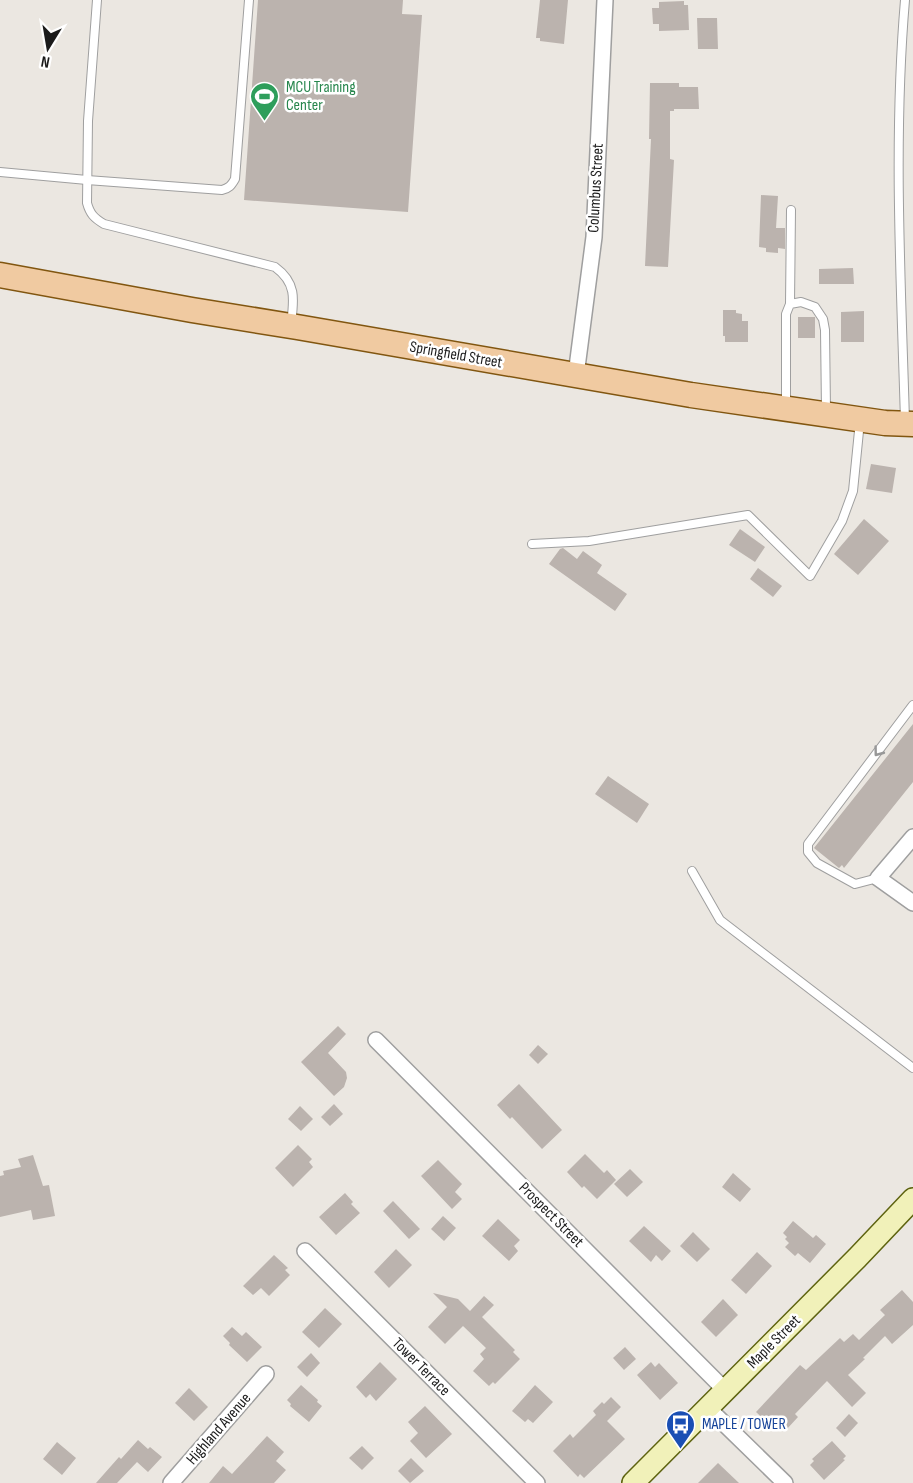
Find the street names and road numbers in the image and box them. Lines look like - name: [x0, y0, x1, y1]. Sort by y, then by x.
- street label: Columbus Street: [584, 143, 608, 233]
- street label: Springfield Street: [408, 338, 504, 373]
- street label: Prospect Street: [515, 1179, 588, 1252]
- street label: Maple Street: [743, 1311, 805, 1373]
- street label: Tower Terrace: [388, 1334, 454, 1400]
- street label: Highland Avenue: [183, 1389, 255, 1469]

